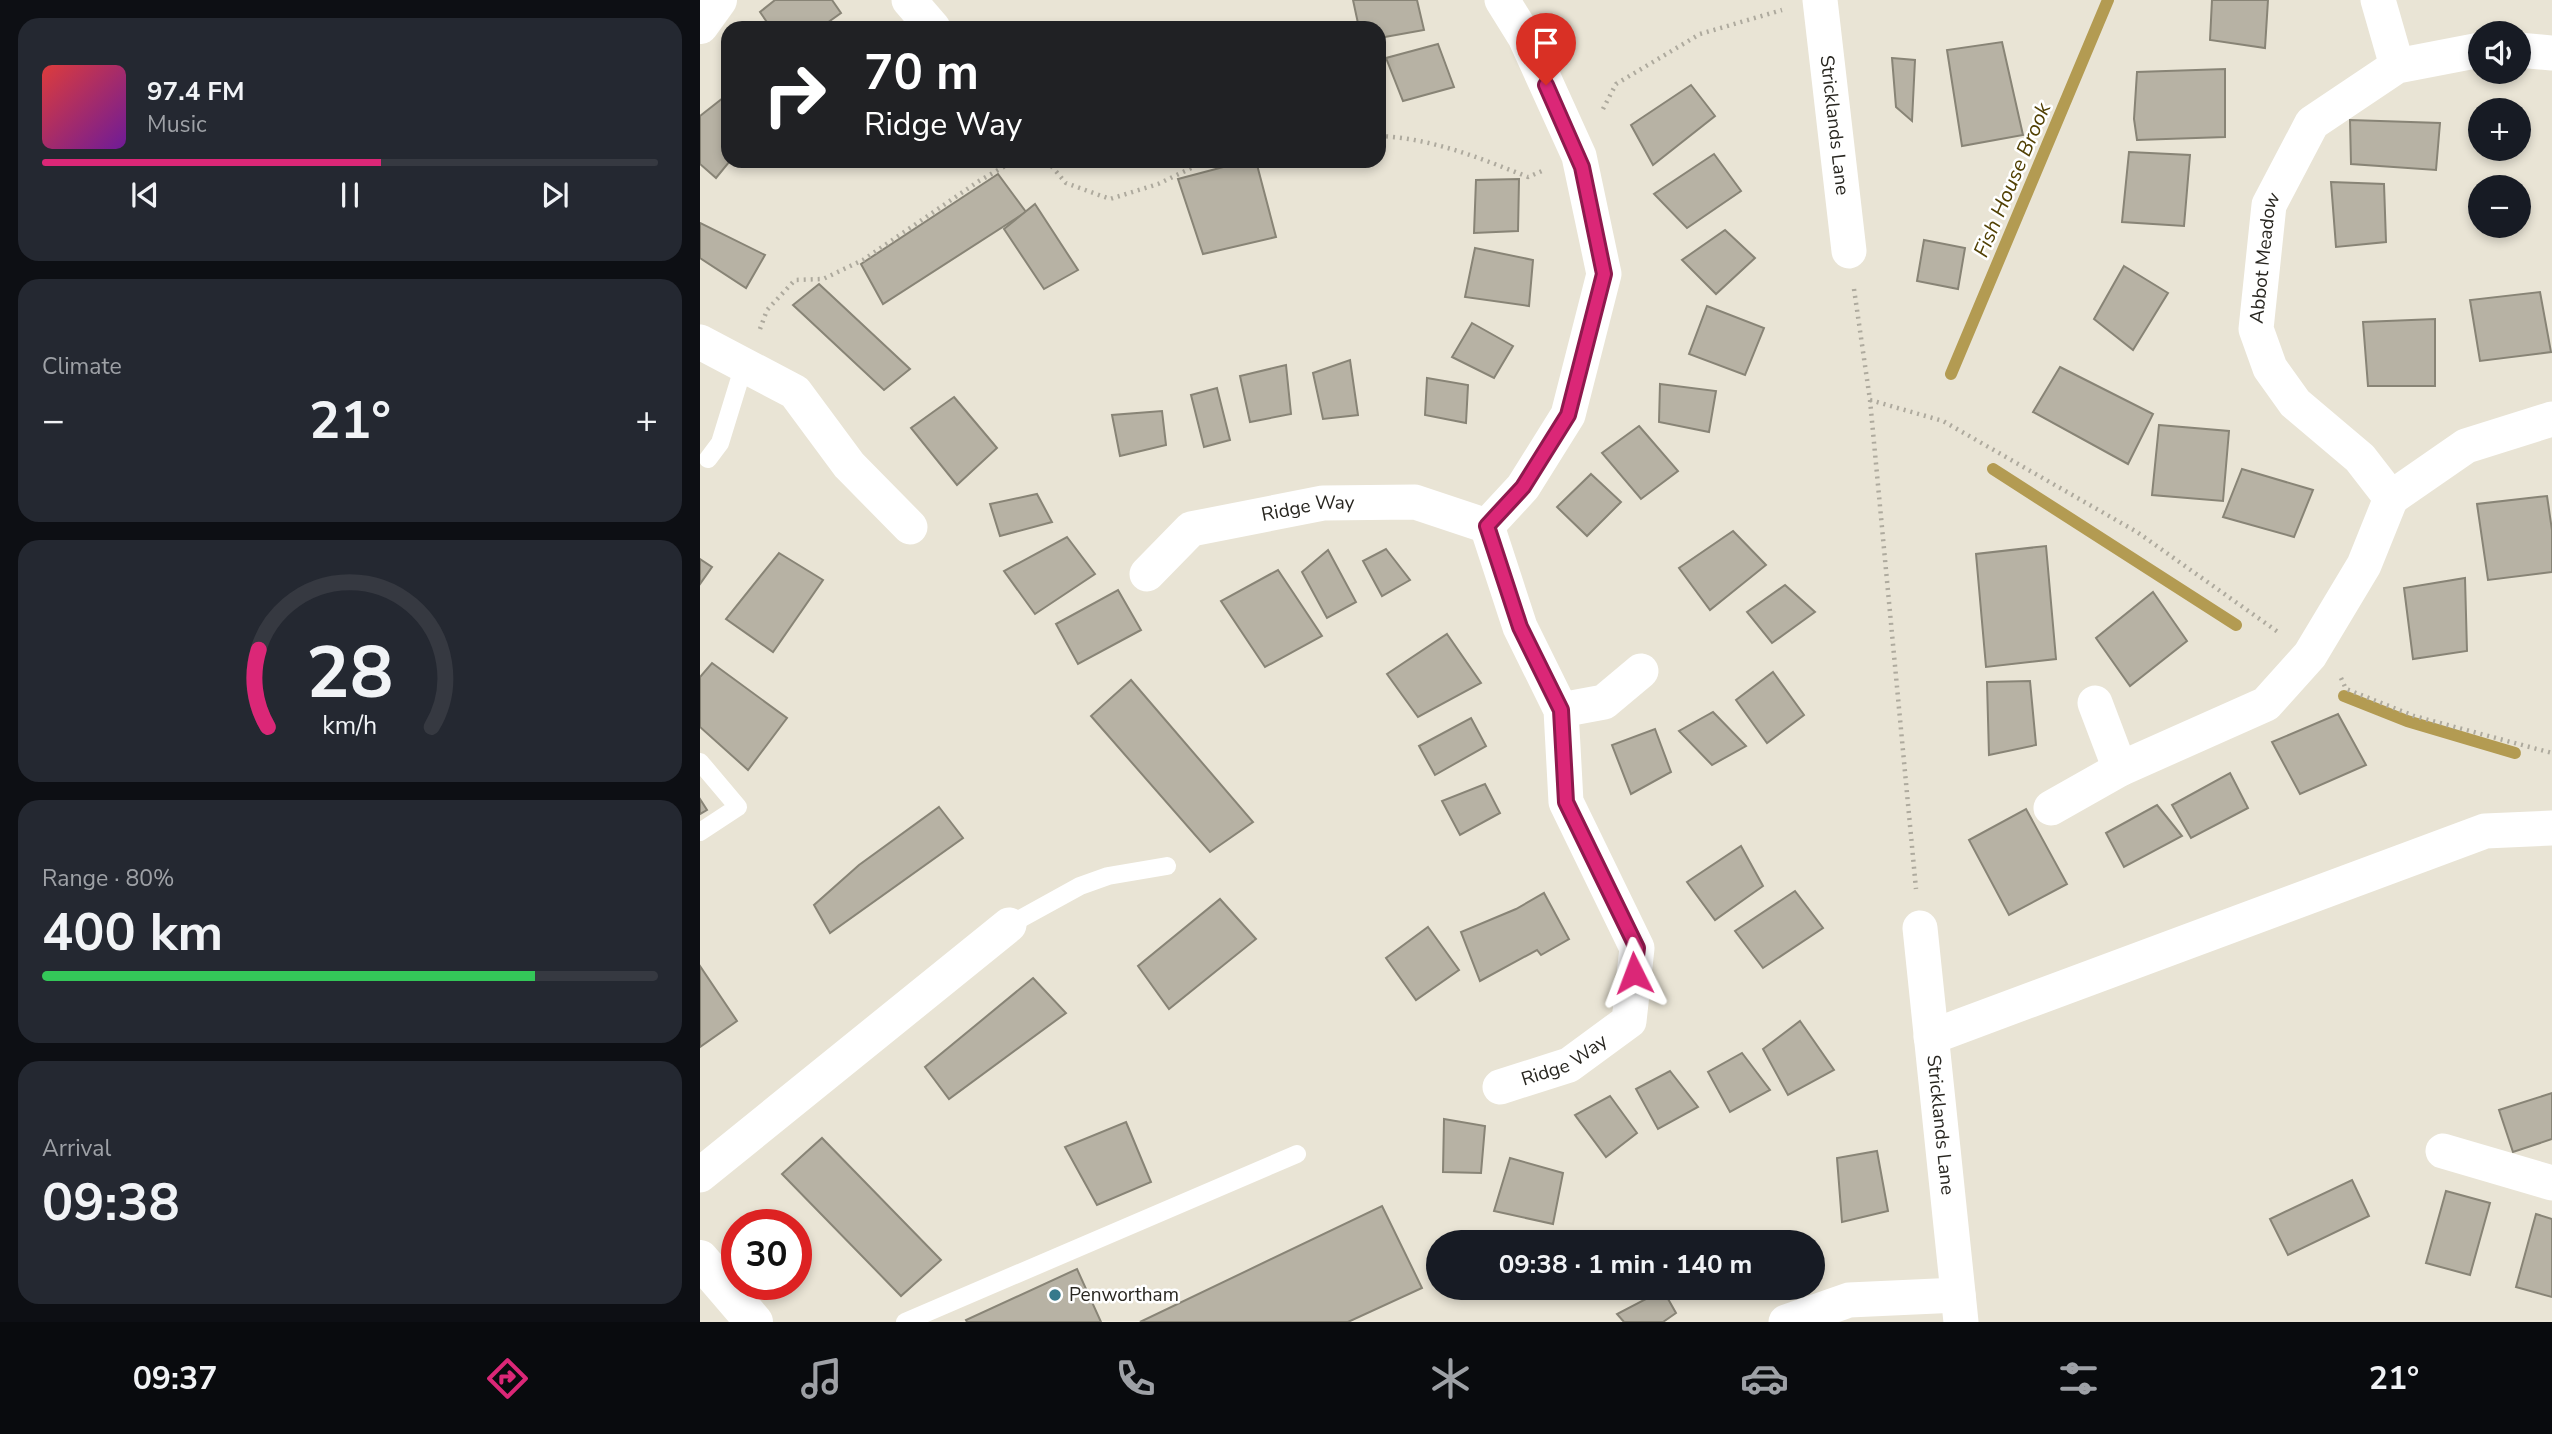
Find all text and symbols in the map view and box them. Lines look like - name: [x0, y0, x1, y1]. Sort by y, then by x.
- pin: [1516, 13, 1576, 85]
- map controls: [2468, 21, 2531, 238]
- button: sound: [2468, 21, 2531, 84]
- icon: arrive: [1527, 24, 1565, 62]
- text: 70 m: [864, 39, 979, 106]
- icon: right: [749, 49, 840, 140]
- street label: Stricklands Lane: [1813, 54, 1855, 197]
- text: 97.4 FM: [147, 74, 244, 109]
- water label: Fish House Brook: [1967, 98, 2057, 262]
- button: +: [2468, 98, 2531, 161]
- text: Ridge Way: [864, 103, 1022, 146]
- text: Music: [147, 109, 207, 140]
- button: −: [2468, 175, 2531, 238]
- icon: previous: [126, 176, 164, 214]
- icon: pause: [331, 176, 369, 214]
- icon: next: [536, 176, 574, 214]
- street label: Abbot Meadow: [2244, 187, 2287, 325]
- text: Climate: [42, 351, 122, 382]
- text: 21°: [309, 385, 391, 456]
- text: −: [42, 395, 65, 446]
- text: +: [635, 395, 658, 446]
- street label: Ridge Way: [1259, 490, 1355, 528]
- text: 28: [306, 623, 394, 723]
- text: km/h: [322, 709, 378, 743]
- text: Range · 80%: [42, 863, 174, 894]
- text: 400 km: [42, 897, 223, 968]
- position arrow: [1597, 936, 1671, 1010]
- street label: Ridge Way: [1518, 1028, 1613, 1092]
- street label: Stricklands Lane: [1920, 1054, 1961, 1196]
- text: Arrival: [42, 1133, 111, 1164]
- text: 09:38: [42, 1167, 180, 1238]
- speed limit sign: 30: [721, 1209, 812, 1300]
- text: 09:38 · 1 min · 140 m: [1499, 1247, 1752, 1282]
- place label: Penwortham: [1069, 1282, 1179, 1308]
- marker: Penwortham: [1047, 1287, 1063, 1303]
- icon: directions: [483, 1354, 532, 1403]
- icon: music: [797, 1354, 846, 1403]
- icon: phone: [1111, 1354, 1160, 1403]
- icon: climate: [1426, 1354, 1475, 1403]
- icon: car: [1740, 1354, 1789, 1403]
- icon: filters: [2054, 1354, 2103, 1403]
- text: 09:37: [133, 1357, 217, 1400]
- text: 21°: [2369, 1357, 2419, 1400]

